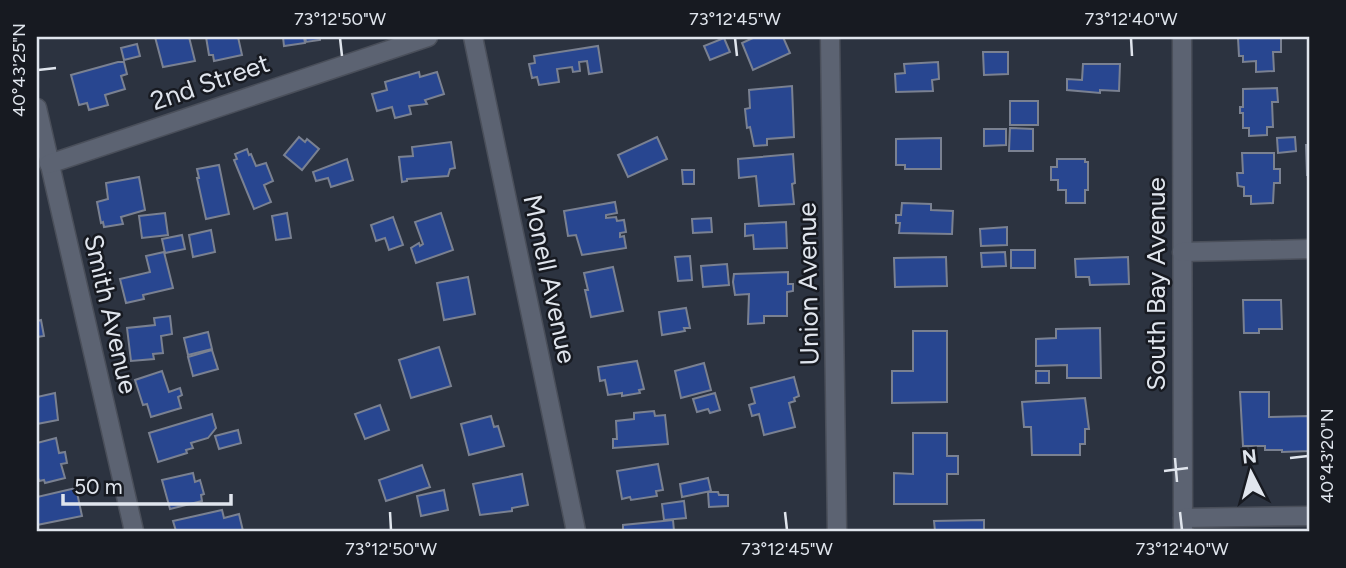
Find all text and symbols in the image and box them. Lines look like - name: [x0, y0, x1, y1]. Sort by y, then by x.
- text: 73°12'50"W: [294, 8, 387, 30]
- text: 73°12'45"W: [689, 8, 782, 30]
- text: 73°12'40"W: [1085, 8, 1178, 30]
- text: 40°43'25"N: [8, 23, 30, 117]
- street label: 2nd Street: [146, 47, 274, 117]
- street label: South Bay Avenue: [1140, 177, 1172, 391]
- street label: Monell Avenue: [517, 192, 583, 366]
- street label: Union Avenue: [791, 202, 825, 366]
- street label: Smith Avenue: [77, 231, 145, 397]
- text: 40°43'20"N: [1316, 408, 1338, 504]
- north arrow: [1216, 438, 1286, 508]
- text: N: [1241, 444, 1258, 469]
- scale bar: [63, 463, 231, 507]
- text: 50 m: [74, 474, 123, 499]
- text: 73°12'50"W: [345, 538, 438, 560]
- text: 73°12'45"W: [741, 538, 834, 560]
- text: 73°12'40"W: [1136, 538, 1229, 560]

